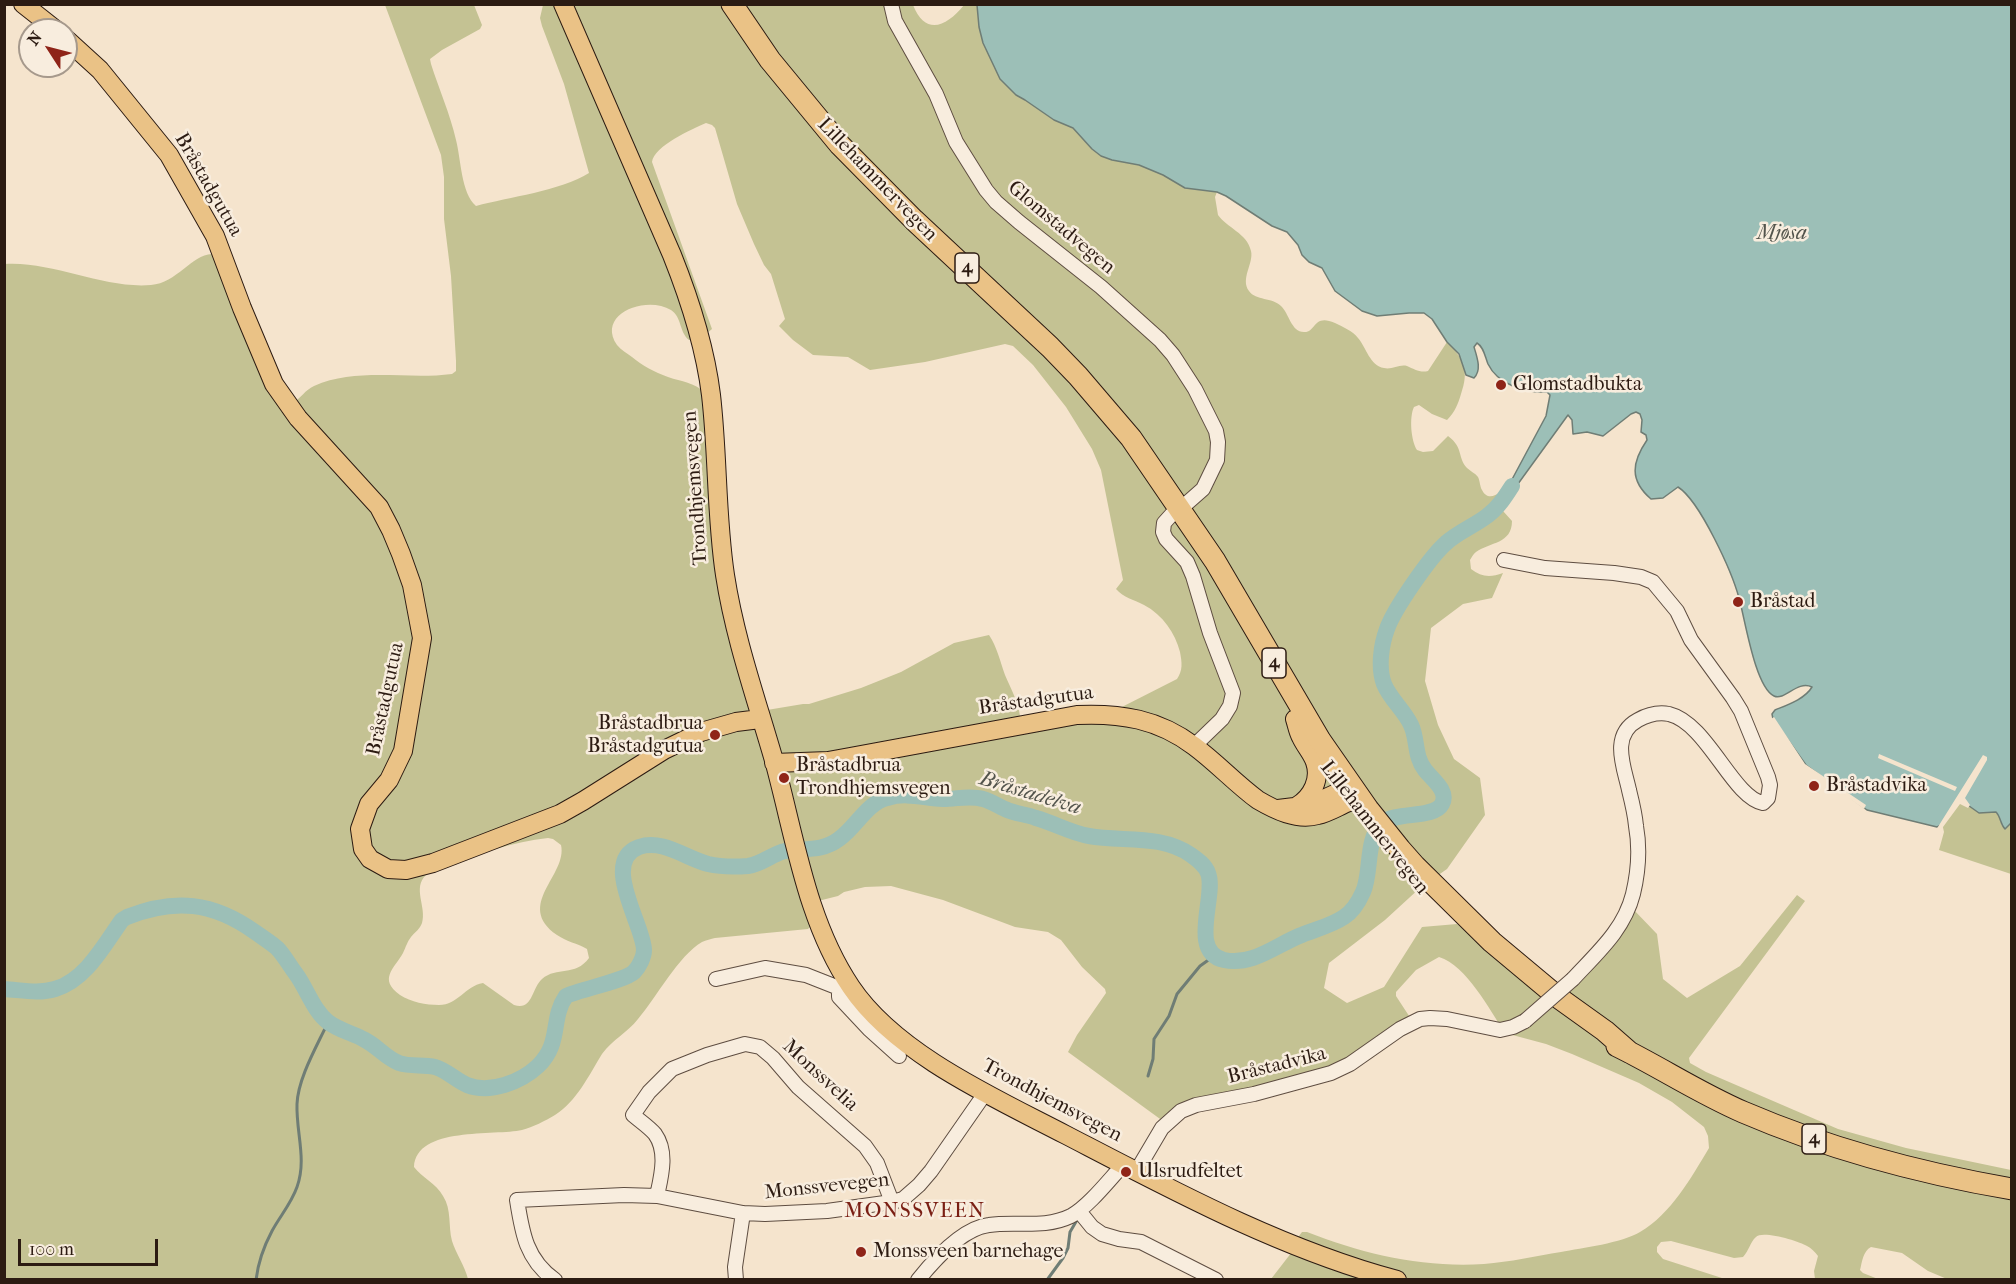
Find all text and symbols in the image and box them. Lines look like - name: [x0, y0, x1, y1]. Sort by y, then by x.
- north arrow: [18, 18, 78, 78]
- text: N: [23, 28, 46, 49]
- street label: Lillehammervegen: [812, 113, 942, 247]
- street label: Bråstadgutua: [169, 129, 247, 241]
- street label: Glomstadvegen: [1003, 176, 1119, 280]
- water label: Mjøsa: [1757, 221, 1807, 247]
- road number: 4: [955, 253, 979, 283]
- place label: Glomstadbukta: [1513, 373, 1642, 397]
- marker: Glomstadbukta: [1494, 378, 1508, 392]
- street label: Trondhjemsvegen: [679, 410, 713, 566]
- place label: Bråstad: [1750, 590, 1815, 614]
- marker: Bråstad: [1731, 595, 1745, 609]
- street label: Bråstadgutua: [362, 640, 410, 758]
- road number: 4: [1262, 648, 1286, 678]
- street label: Bråstadgutua: [977, 681, 1095, 721]
- place label: Bråstadbrua Bråstadgutua: [588, 712, 703, 759]
- marker: Bråstadbrua Bråstadgutua: [708, 728, 722, 742]
- place label: Bråstadbrua Trondhjemsvegen: [796, 754, 951, 801]
- street label: Lillehammervegen: [1315, 757, 1433, 899]
- water label: Bråstadelva: [976, 767, 1084, 821]
- marker: Bråstadbrua Trondhjemsvegen: [777, 771, 791, 785]
- place label: Bråstadvika: [1826, 774, 1927, 798]
- marker: Bråstadvika: [1807, 779, 1821, 793]
- street label: Monssvelia: [777, 1035, 863, 1117]
- street label: Bråstadvika: [1225, 1042, 1329, 1090]
- street label: Trondhjemsvegen: [978, 1054, 1126, 1148]
- road number: 4: [1802, 1124, 1826, 1154]
- place label: Ulsrudfeltet: [1138, 1160, 1243, 1184]
- marker: Ulsrudfeltet: [1119, 1165, 1133, 1179]
- street label: Monssvevegen: [763, 1169, 891, 1205]
- district label: MONSSVEEN: [844, 1199, 986, 1225]
- scale bar: [21, 1227, 160, 1265]
- text: 100 m: [29, 1239, 74, 1260]
- place label: Monssveen barnehage: [873, 1240, 1063, 1264]
- marker: Monssveen barnehage: [854, 1245, 868, 1259]

